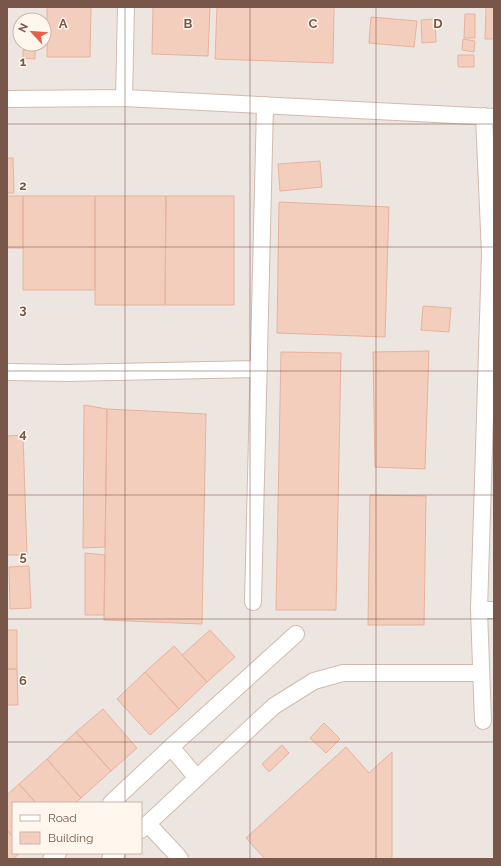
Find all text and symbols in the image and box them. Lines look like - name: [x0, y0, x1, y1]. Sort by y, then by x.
- north arrow: [12, 12, 52, 52]
- text: A: [59, 16, 68, 31]
- text: B: [184, 16, 193, 31]
- text: C: [309, 16, 318, 31]
- text: D: [433, 16, 443, 31]
- text: N: [16, 21, 31, 34]
- text: 1: [20, 54, 27, 69]
- text: 2: [19, 178, 27, 193]
- text: 3: [19, 302, 27, 317]
- text: 4: [19, 426, 27, 441]
- text: 5: [19, 549, 27, 564]
- text: 6: [19, 673, 27, 688]
- legend: [12, 802, 142, 854]
- text: Road: [48, 811, 77, 825]
- text: Building: [48, 831, 94, 845]

